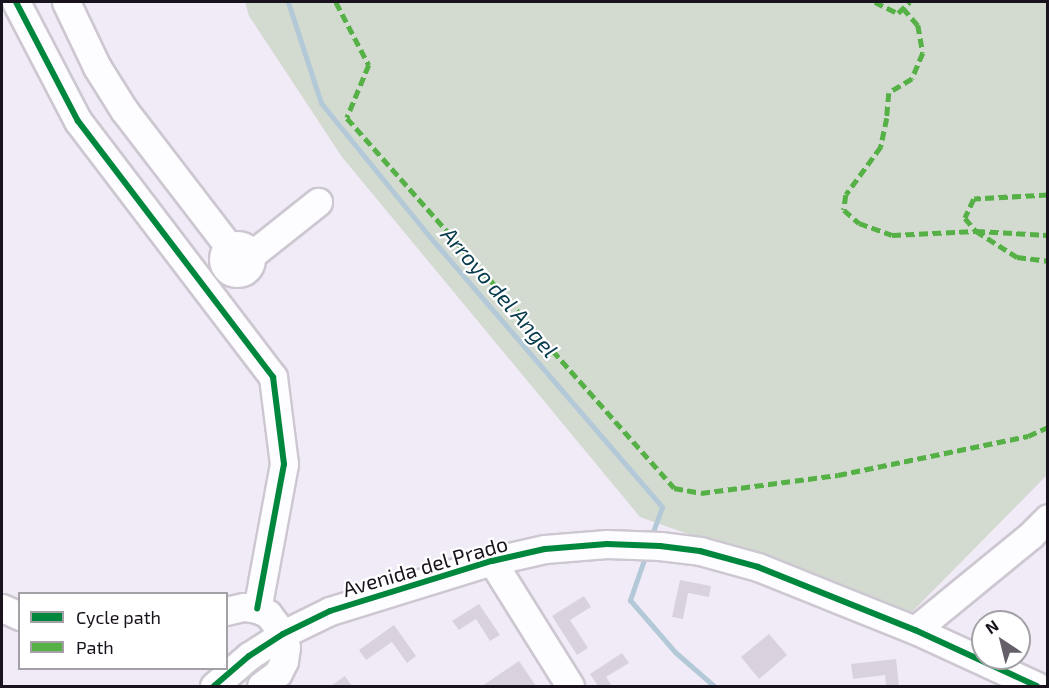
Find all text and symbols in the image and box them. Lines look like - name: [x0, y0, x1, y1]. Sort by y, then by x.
- water label: Arroyo del Angel: [436, 221, 564, 363]
- street label: Avenida del Prado: [339, 530, 511, 602]
- legend: [18, 592, 228, 670]
- text: Cycle path: [76, 606, 161, 628]
- north arrow: [971, 610, 1031, 670]
- text: N: [981, 615, 1002, 638]
- text: Path: [76, 636, 114, 658]

